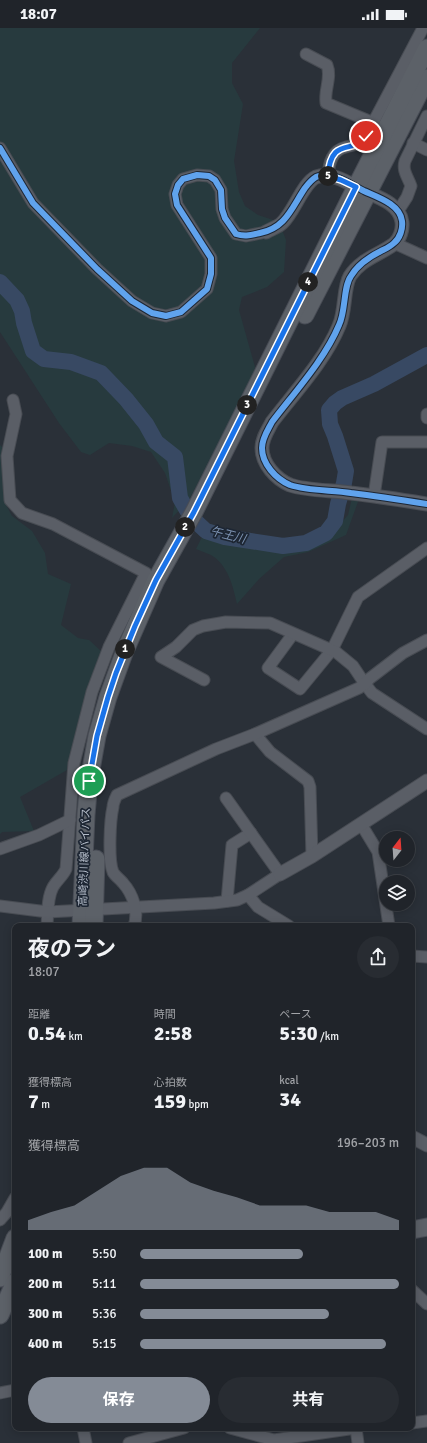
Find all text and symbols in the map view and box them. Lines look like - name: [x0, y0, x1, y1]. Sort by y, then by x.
- text: 18:07: [20, 5, 57, 23]
- pin: [349, 119, 383, 153]
- icon: check: [355, 125, 377, 147]
- pin: 5: [318, 166, 338, 186]
- text: 5: [325, 169, 331, 182]
- pin: 4: [298, 272, 318, 292]
- text: 4: [305, 275, 311, 288]
- pin: 3: [237, 395, 257, 415]
- text: 3: [244, 398, 250, 411]
- pin: 2: [175, 517, 195, 537]
- text: 2: [182, 520, 188, 533]
- water label: 午王川: [209, 524, 249, 548]
- pin: 1: [115, 639, 135, 659]
- text: 1: [122, 642, 128, 655]
- pin: [72, 764, 106, 798]
- icon: arrive: [78, 770, 100, 792]
- street label: 高崎渋川線バイパス: [76, 807, 93, 907]
- north arrow: [379, 831, 415, 867]
- map controls: [379, 831, 415, 911]
- button: layers: [379, 875, 415, 911]
- text: 夜のラン: [28, 935, 116, 962]
- button: share: [357, 936, 399, 978]
- text: 18:07: [28, 964, 60, 980]
- text: 距離: [28, 1008, 50, 1021]
- text: 時間: [154, 1008, 176, 1021]
- text: ペース: [279, 1008, 312, 1021]
- text: 0.54: [28, 1021, 66, 1046]
- text: 2:58: [154, 1021, 192, 1046]
- text: 5:30: [279, 1021, 318, 1046]
- text: km: [66, 1030, 83, 1043]
- text: /km: [318, 1030, 339, 1043]
- text: kcal: [279, 1074, 299, 1087]
- text: 獲得標高: [28, 1076, 72, 1089]
- text: 心拍数: [154, 1076, 187, 1089]
- text: 34: [279, 1087, 301, 1112]
- text: 7: [28, 1089, 39, 1114]
- text: 159: [154, 1089, 186, 1114]
- text: m: [39, 1098, 50, 1111]
- text: bpm: [186, 1098, 209, 1111]
- text: 196–203 m: [337, 1135, 399, 1151]
- text: 獲得標高: [28, 1138, 80, 1154]
- text: 100 m: [28, 1246, 62, 1262]
- text: 5:50: [92, 1246, 117, 1262]
- text: 200 m: [28, 1276, 62, 1292]
- text: 5:11: [92, 1276, 117, 1292]
- text: 300 m: [28, 1306, 62, 1322]
- text: 5:36: [92, 1306, 117, 1322]
- text: 400 m: [28, 1336, 62, 1352]
- text: 5:15: [92, 1336, 117, 1352]
- button: 保存: [28, 1377, 210, 1423]
- button: 共有: [218, 1377, 399, 1423]

